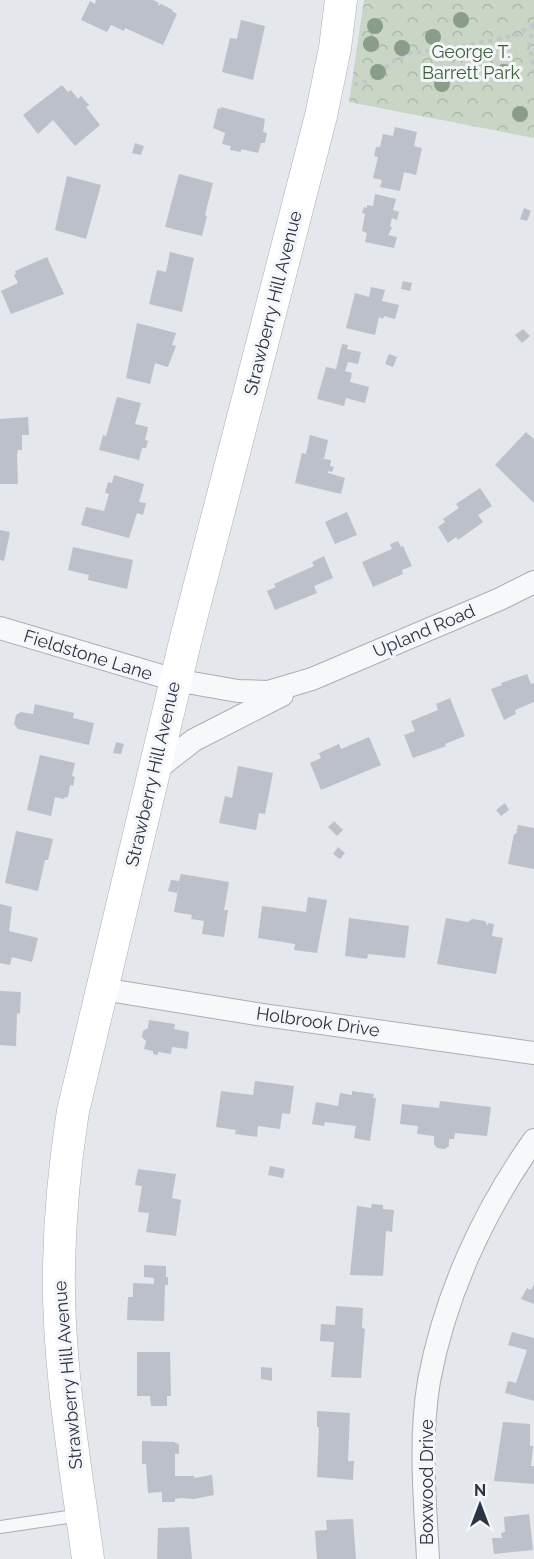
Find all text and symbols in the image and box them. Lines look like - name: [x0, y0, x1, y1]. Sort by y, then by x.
- park label: George T. Barrett Park: [422, 41, 520, 83]
- street label: Strawberry Hill Avenue: [239, 208, 306, 397]
- street label: Upland Road: [370, 600, 478, 661]
- street label: Fieldstone Lane: [21, 625, 155, 684]
- street label: Strawberry Hill Avenue: [121, 679, 184, 868]
- street label: Holbrook Drive: [255, 1002, 382, 1041]
- street label: Strawberry Hill Avenue: [49, 1280, 86, 1470]
- street label: Boxwood Drive: [416, 1419, 437, 1545]
- north arrow: [450, 1475, 510, 1535]
- text: N: [474, 1481, 486, 1500]

